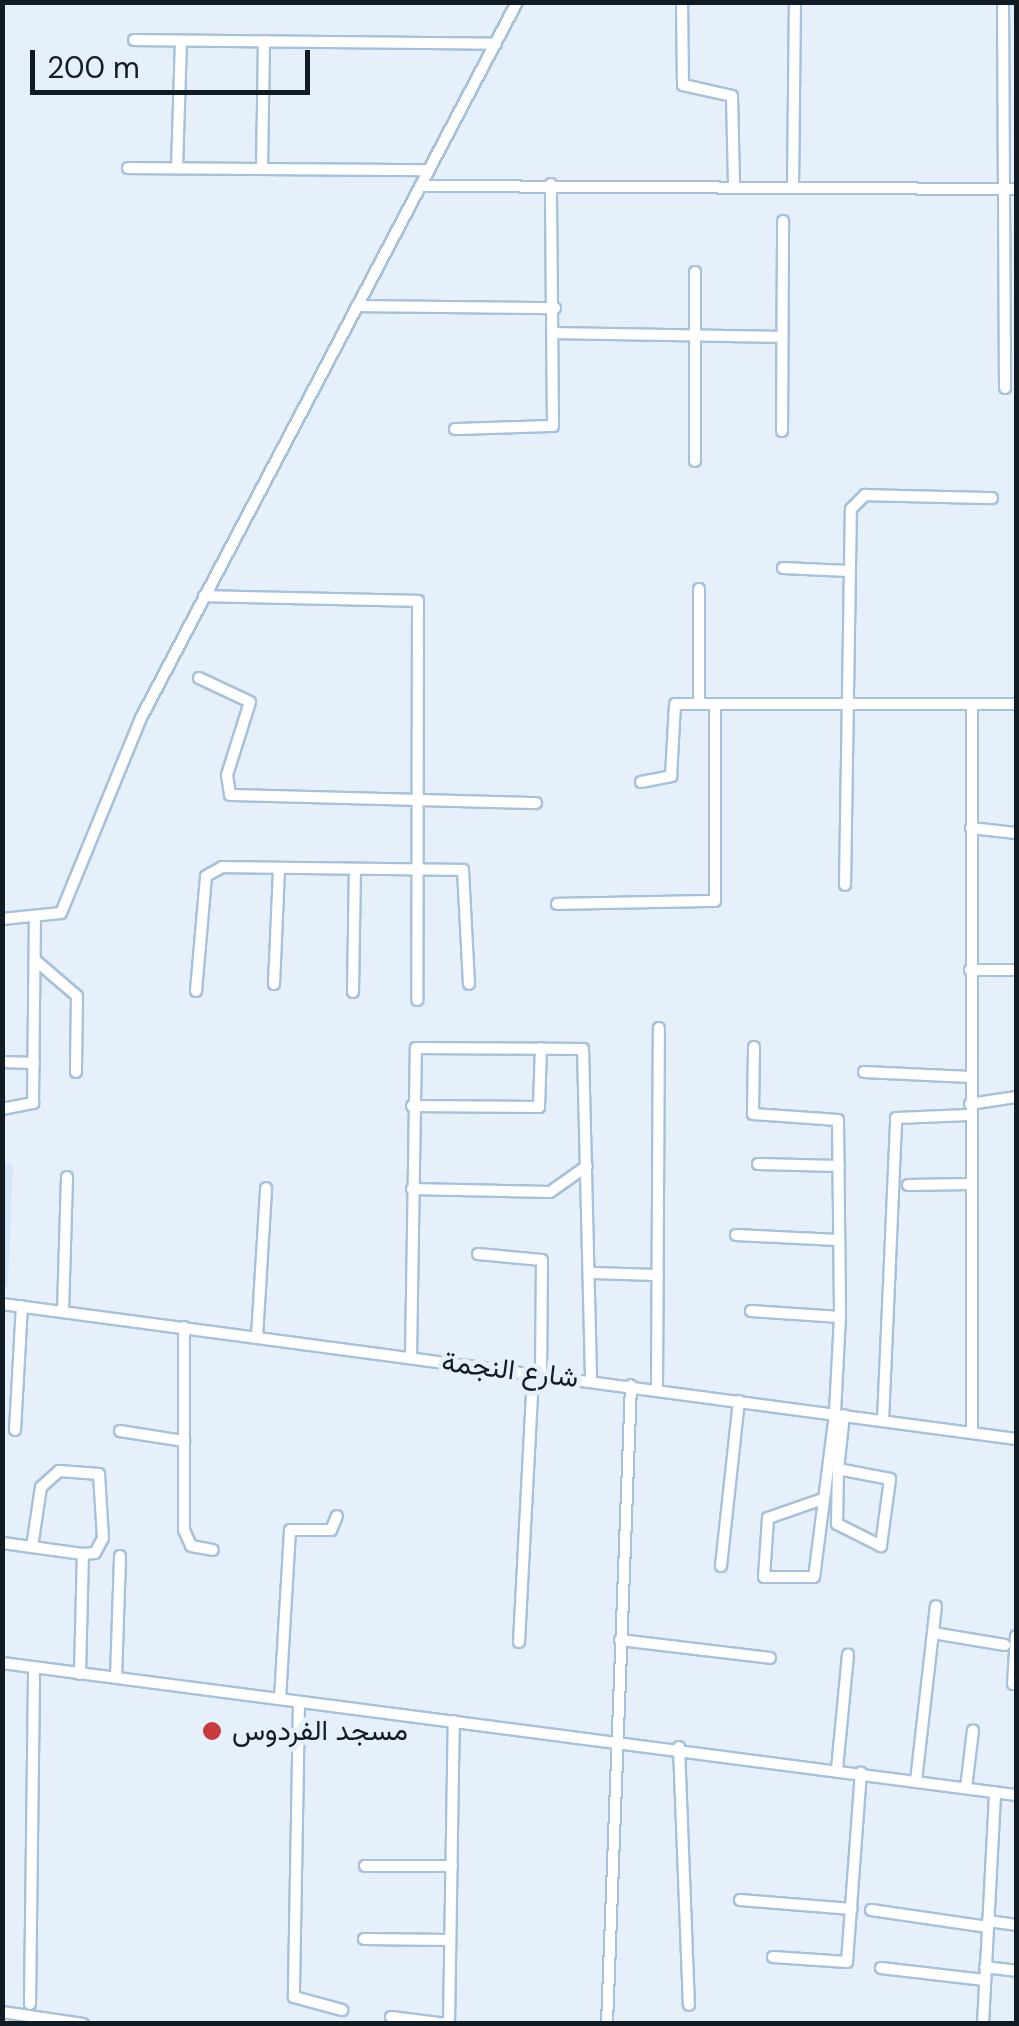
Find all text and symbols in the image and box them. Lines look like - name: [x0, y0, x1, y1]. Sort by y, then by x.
- scale bar: [35, 30, 315, 92]
- text: 200 m: [47, 48, 140, 87]
- street label: شارع النجمة: [440, 1345, 580, 1395]
- place label: مسجد الفردوس: [232, 1714, 408, 1748]
- marker: مسجد الفردوس: [201, 1720, 223, 1742]

